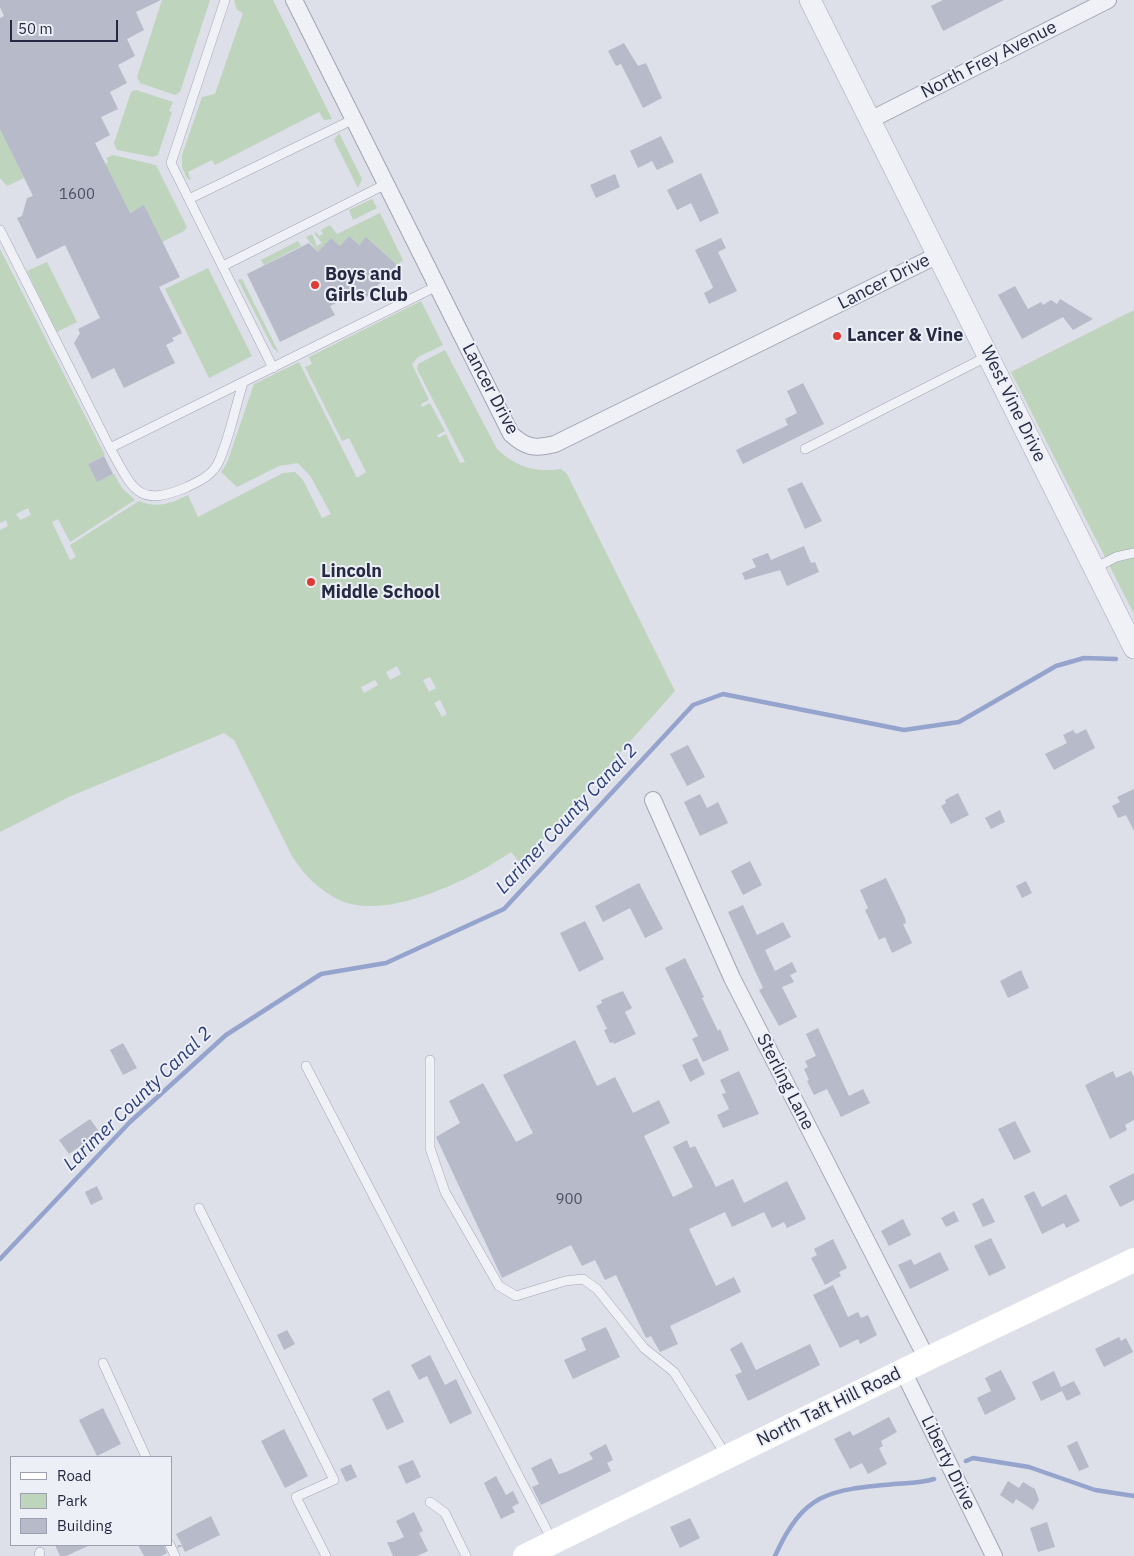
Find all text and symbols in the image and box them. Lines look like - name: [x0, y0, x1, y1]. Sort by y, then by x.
- scale bar: [12, 10, 120, 42]
- street label: North Frey Avenue: [917, 16, 1061, 104]
- text: 50 m: [18, 19, 53, 38]
- house number: 1600: [59, 186, 95, 204]
- street label: Lancer Drive: [834, 250, 934, 314]
- place label: Boys and Girls Club: [325, 264, 408, 306]
- marker: Boys and Girls Club: [309, 279, 321, 291]
- place label: Lancer & Vine: [847, 325, 963, 347]
- marker: Lancer & Vine: [831, 330, 843, 342]
- street label: Lancer Drive: [457, 340, 523, 438]
- street label: West Vine Drive: [976, 342, 1050, 466]
- place label: Lincoln Middle School: [321, 561, 440, 604]
- marker: Lincoln Middle School: [305, 576, 317, 588]
- water label: Larimer County Canal 2: [491, 739, 643, 899]
- water label: Larimer County Canal 2: [59, 1022, 217, 1176]
- street label: Sterling Lane: [751, 1030, 819, 1134]
- house number: 900: [556, 1191, 582, 1209]
- street label: North Taft Hill Road: [753, 1363, 905, 1451]
- street label: Liberty Drive: [916, 1412, 980, 1514]
- legend: [10, 1456, 172, 1546]
- text: Road: [57, 1466, 92, 1485]
- text: Park: [57, 1491, 87, 1510]
- text: Building: [57, 1516, 112, 1535]

